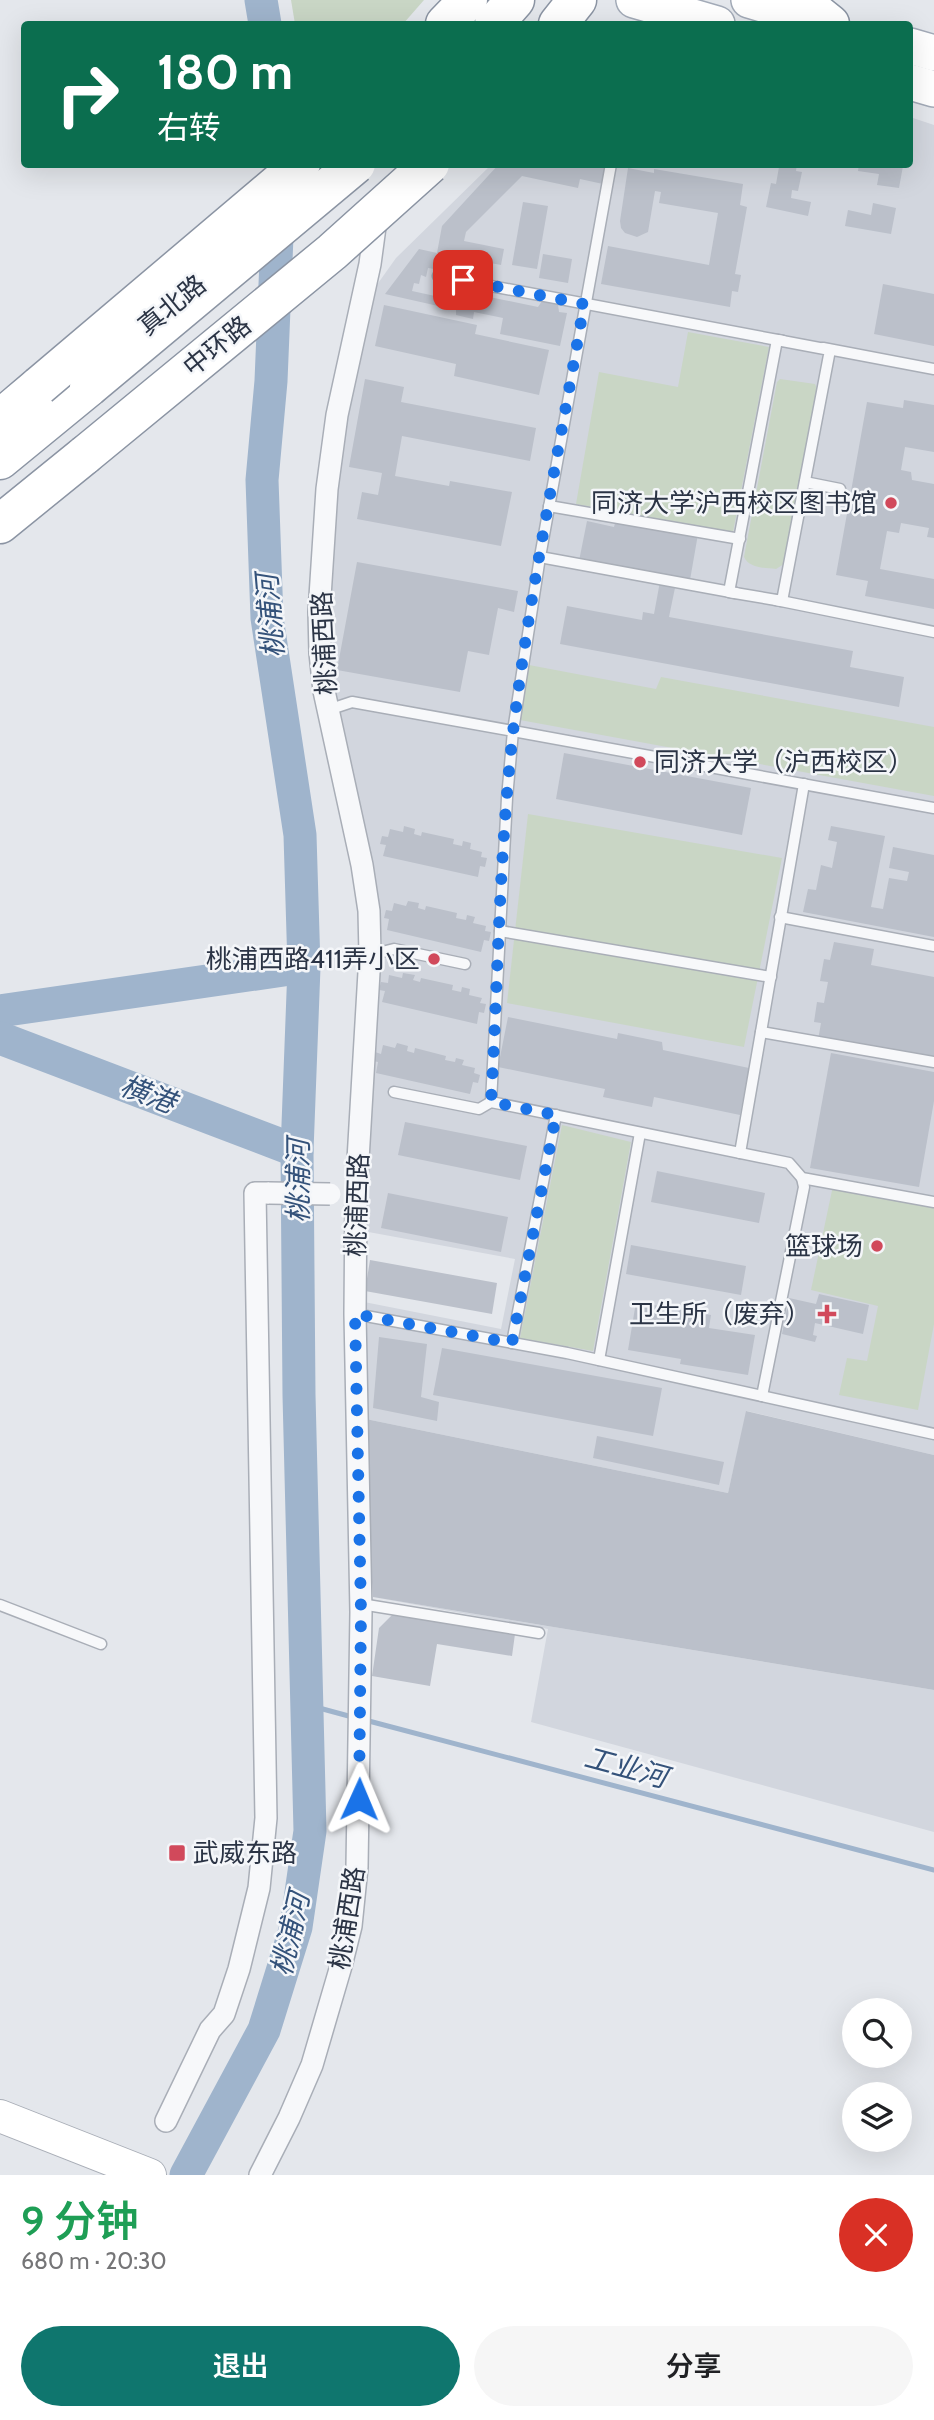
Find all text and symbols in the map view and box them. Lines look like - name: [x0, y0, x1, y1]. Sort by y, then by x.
- text: 180 m: [157, 42, 293, 101]
- icon: right: [42, 49, 133, 140]
- text: 右转: [157, 108, 221, 147]
- pin: [433, 250, 493, 310]
- icon: arrive: [444, 261, 482, 299]
- street label: 真北路: [132, 268, 212, 342]
- street label: 中环路: [177, 309, 257, 383]
- place label: 同济大学沪西校区图书馆: [591, 487, 877, 519]
- marker: 同济大学沪西校区图书馆: [883, 495, 899, 511]
- water label: 桃浦河: [249, 568, 291, 659]
- street label: 桃浦西路: [305, 590, 343, 696]
- place label: 同济大学（沪西校区）: [654, 746, 914, 778]
- marker: 同济大学（沪西校区）: [632, 754, 648, 770]
- place label: 桃浦西路411弄小区: [206, 943, 420, 975]
- marker: 桃浦西路411弄小区: [426, 951, 442, 967]
- water label: 横港: [116, 1068, 184, 1121]
- water label: 桃浦河: [281, 1134, 315, 1223]
- street label: 桃浦西路: [339, 1152, 375, 1258]
- place label: 篮球场: [785, 1230, 863, 1262]
- marker: 篮球场: [869, 1238, 885, 1254]
- place label: 卫生所（废弃）: [629, 1298, 811, 1330]
- marker: 卫生所（废弃）: [817, 1304, 837, 1324]
- water label: 工业河: [581, 1740, 676, 1796]
- position arrow: [322, 1762, 396, 1836]
- place label: 武威东路: [193, 1837, 297, 1869]
- marker: 武威东路: [167, 1843, 187, 1863]
- street label: 桃浦西路: [323, 1864, 371, 1972]
- water label: 桃浦河: [264, 1884, 317, 1979]
- map controls: [842, 1998, 912, 2152]
- button: search: [842, 1998, 912, 2068]
- button: layers: [842, 2082, 912, 2152]
- text: 9 分钟: [21, 2195, 138, 2247]
- button: close: [839, 2198, 913, 2272]
- text: 680 m · 20:30: [21, 2247, 167, 2275]
- button: 退出: [21, 2326, 460, 2406]
- button: 分享: [474, 2326, 913, 2406]

